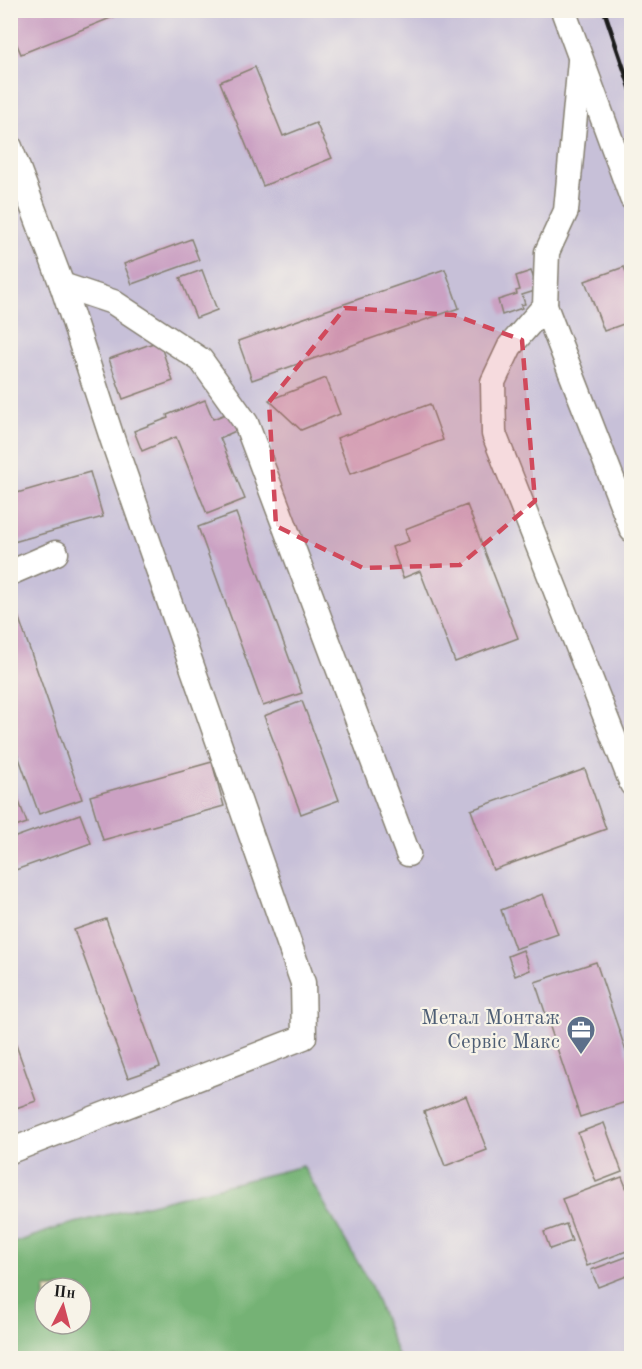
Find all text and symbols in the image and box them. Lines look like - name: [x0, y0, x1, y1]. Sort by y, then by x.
- place label: Метал Монтаж Сервіс Макс: [421, 1008, 560, 1053]
- office icon: Метал Монтаж Сервіс Макс: [565, 1014, 597, 1056]
- north arrow: [33, 1276, 93, 1336]
- text: Пн: [53, 1284, 76, 1302]

